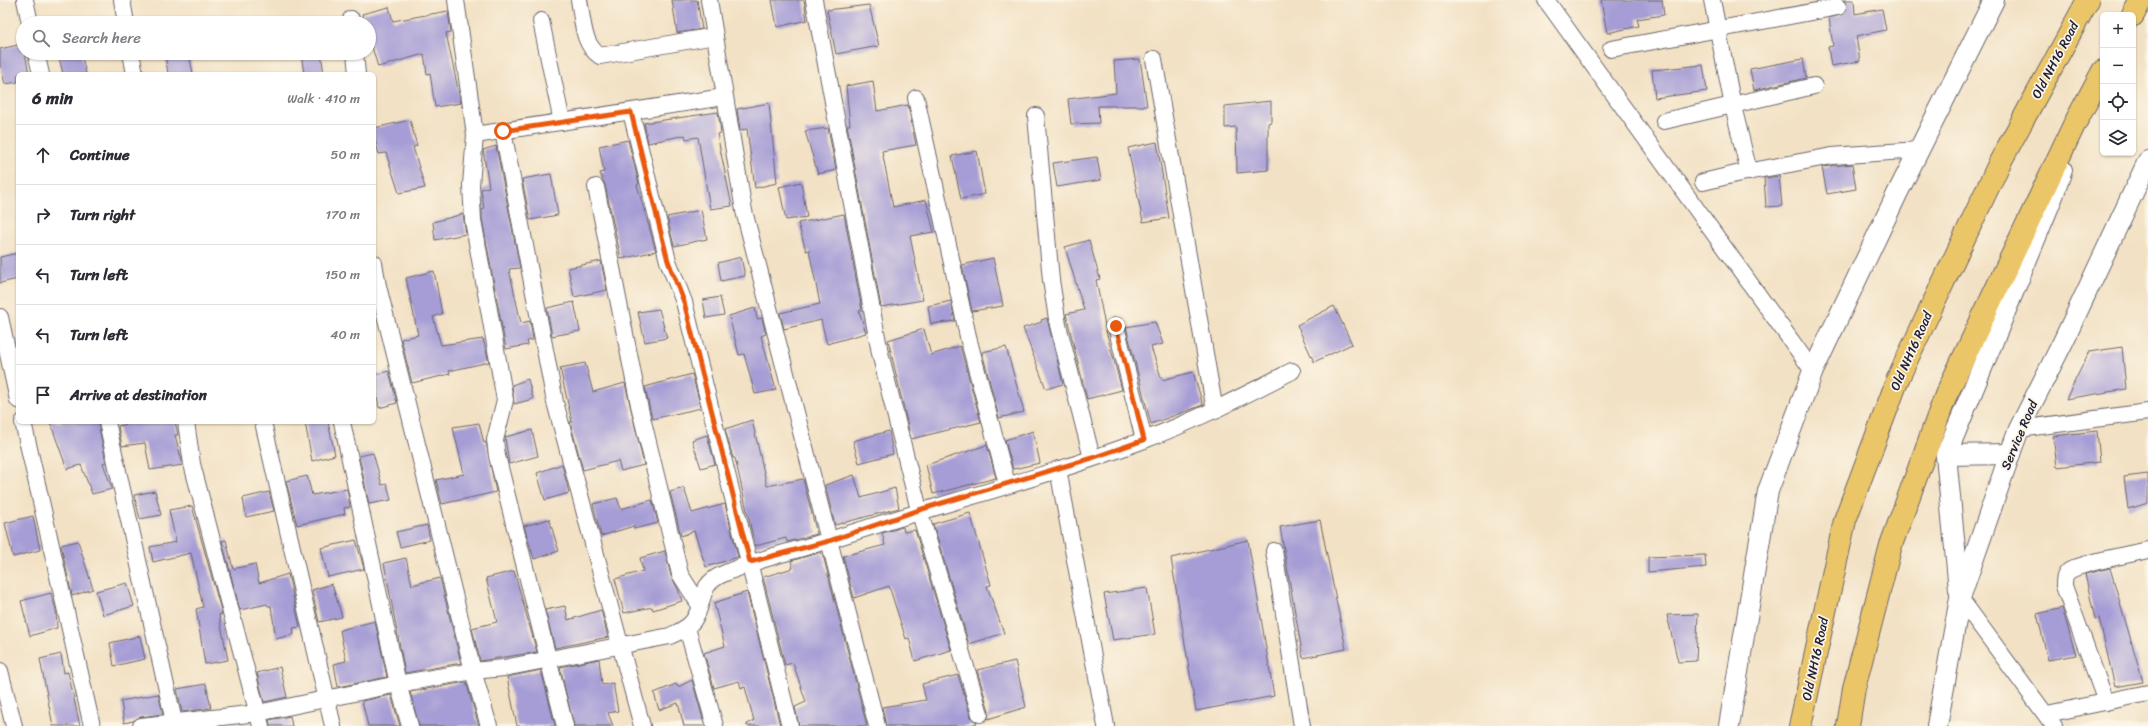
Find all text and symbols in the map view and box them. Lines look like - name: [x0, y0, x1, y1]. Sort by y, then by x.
- map controls: [2100, 12, 2136, 156]
- button: +: [2100, 12, 2136, 48]
- search box: [16, 16, 376, 60]
- street label: Old NH16 Road: [2025, 16, 2086, 103]
- text: Search here: [62, 25, 141, 51]
- icon: search: [30, 27, 52, 49]
- button: −: [2100, 48, 2136, 84]
- text: 6 min: [32, 83, 73, 113]
- button: locate: [2100, 84, 2136, 120]
- text: Walk · 410 m: [287, 87, 360, 110]
- button: layers: [2100, 120, 2136, 156]
- route start: [494, 122, 512, 140]
- text: Continue: [70, 142, 130, 168]
- text: 50 m: [330, 143, 360, 166]
- icon: ahead: [32, 144, 54, 166]
- text: Turn right: [70, 202, 135, 228]
- text: 170 m: [325, 203, 360, 226]
- icon: right: [32, 204, 54, 226]
- text: Turn left: [70, 262, 128, 288]
- text: 150 m: [325, 263, 360, 286]
- icon: left: [32, 264, 54, 286]
- street label: Old NH16 Road: [1883, 307, 1939, 394]
- route end: [1107, 317, 1125, 335]
- text: Turn left: [70, 322, 128, 348]
- text: 40 m: [330, 323, 360, 346]
- icon: left: [32, 324, 54, 346]
- text: Arrive at destination: [70, 382, 207, 408]
- icon: arrive: [32, 384, 54, 406]
- street label: Service Road: [1994, 395, 2044, 473]
- street label: Old NH16 Road: [1795, 614, 1835, 703]

